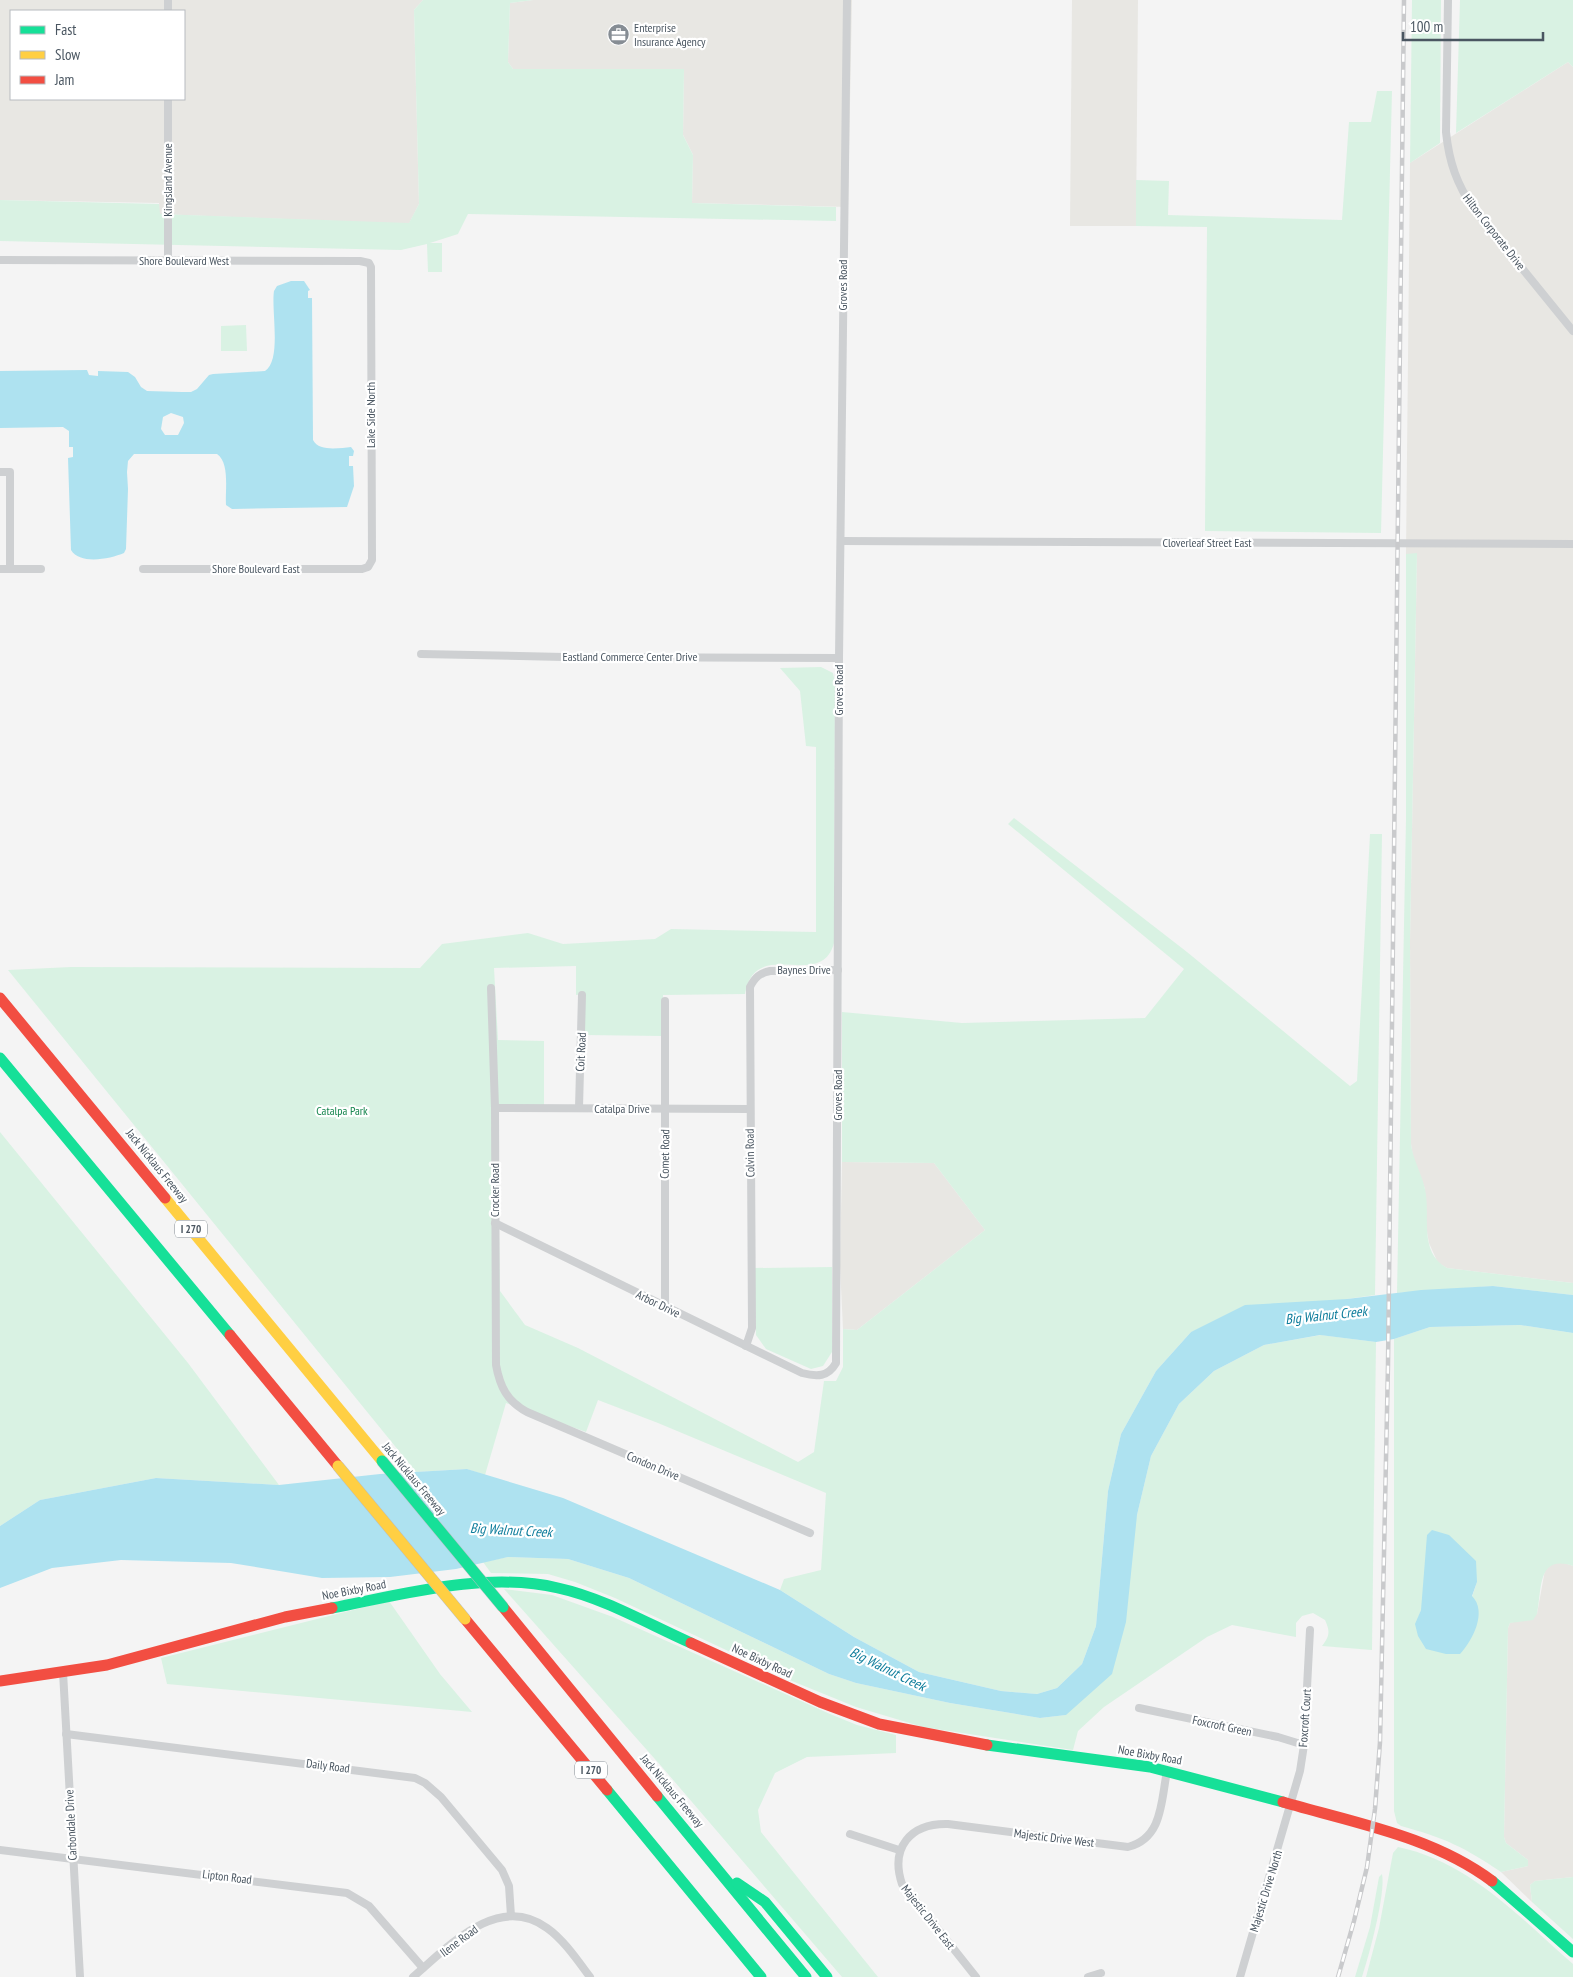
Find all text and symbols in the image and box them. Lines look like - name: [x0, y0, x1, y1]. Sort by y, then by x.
- legend: [10, 10, 185, 100]
- scale bar: [1403, 10, 1543, 42]
- text: 100 m: [1410, 17, 1443, 36]
- text: Fast: [55, 20, 76, 39]
- place label: Enterprise Insurance Agency: [634, 20, 706, 49]
- office icon: Enterprise Insurance Agency: [606, 23, 630, 47]
- text: Slow: [55, 45, 80, 64]
- text: Jam: [54, 70, 74, 89]
- street label: Kingsland Avenue: [160, 143, 175, 217]
- street label: Hilton Corporate Drive: [1460, 191, 1529, 273]
- street label: Shore Boulevard West: [139, 253, 230, 268]
- street label: Groves Road: [835, 260, 850, 310]
- street label: Lake Side North: [363, 382, 378, 448]
- street label: Cloverleaf Street East: [1162, 535, 1252, 550]
- street label: Shore Boulevard East: [212, 561, 301, 576]
- street label: Eastland Commerce Center Drive: [563, 649, 697, 664]
- street label: Groves Road: [831, 665, 846, 715]
- street label: Baynes Drive: [777, 962, 831, 977]
- street label: Coit Road: [572, 1032, 589, 1072]
- street label: Groves Road: [830, 1070, 845, 1120]
- street label: Catalpa Drive: [594, 1101, 650, 1116]
- park label: Catalpa Park: [316, 1103, 368, 1118]
- street label: Jack Nicklaus Freeway: [122, 1125, 192, 1206]
- street label: Comet Road: [657, 1129, 672, 1179]
- street label: Colvin Road: [742, 1129, 757, 1177]
- street label: Crocker Road: [487, 1163, 502, 1217]
- road number: I 270: [175, 1220, 207, 1238]
- street label: Arbor Drive: [634, 1287, 683, 1321]
- water label: Big Walnut Creek: [1284, 1302, 1369, 1328]
- street label: Jack Nicklaus Freeway: [379, 1438, 450, 1519]
- street label: Condon Drive: [625, 1448, 682, 1483]
- water label: Big Walnut Creek: [469, 1519, 554, 1541]
- street label: Noe Bixby Road: [321, 1576, 387, 1603]
- street label: Noe Bixby Road: [730, 1640, 795, 1681]
- water label: Big Walnut Creek: [847, 1643, 930, 1696]
- street label: Foxcroft Court: [1295, 1688, 1314, 1748]
- street label: Foxcroft Green: [1191, 1712, 1253, 1739]
- street label: Noe Bixby Road: [1117, 1742, 1183, 1768]
- street label: Jack Nicklaus Freeway: [637, 1750, 708, 1831]
- street label: Daily Road: [305, 1755, 351, 1776]
- road number: I 270: [575, 1762, 607, 1778]
- street label: Carbondale Drive: [61, 1789, 80, 1861]
- street label: Majestic Drive West: [1013, 1825, 1096, 1850]
- street label: Majestic Drive North: [1246, 1848, 1285, 1934]
- street label: Lipton Road: [202, 1866, 253, 1887]
- street label: Majestic Drive East: [898, 1881, 959, 1953]
- street label: Ilene Road: [437, 1921, 481, 1960]

